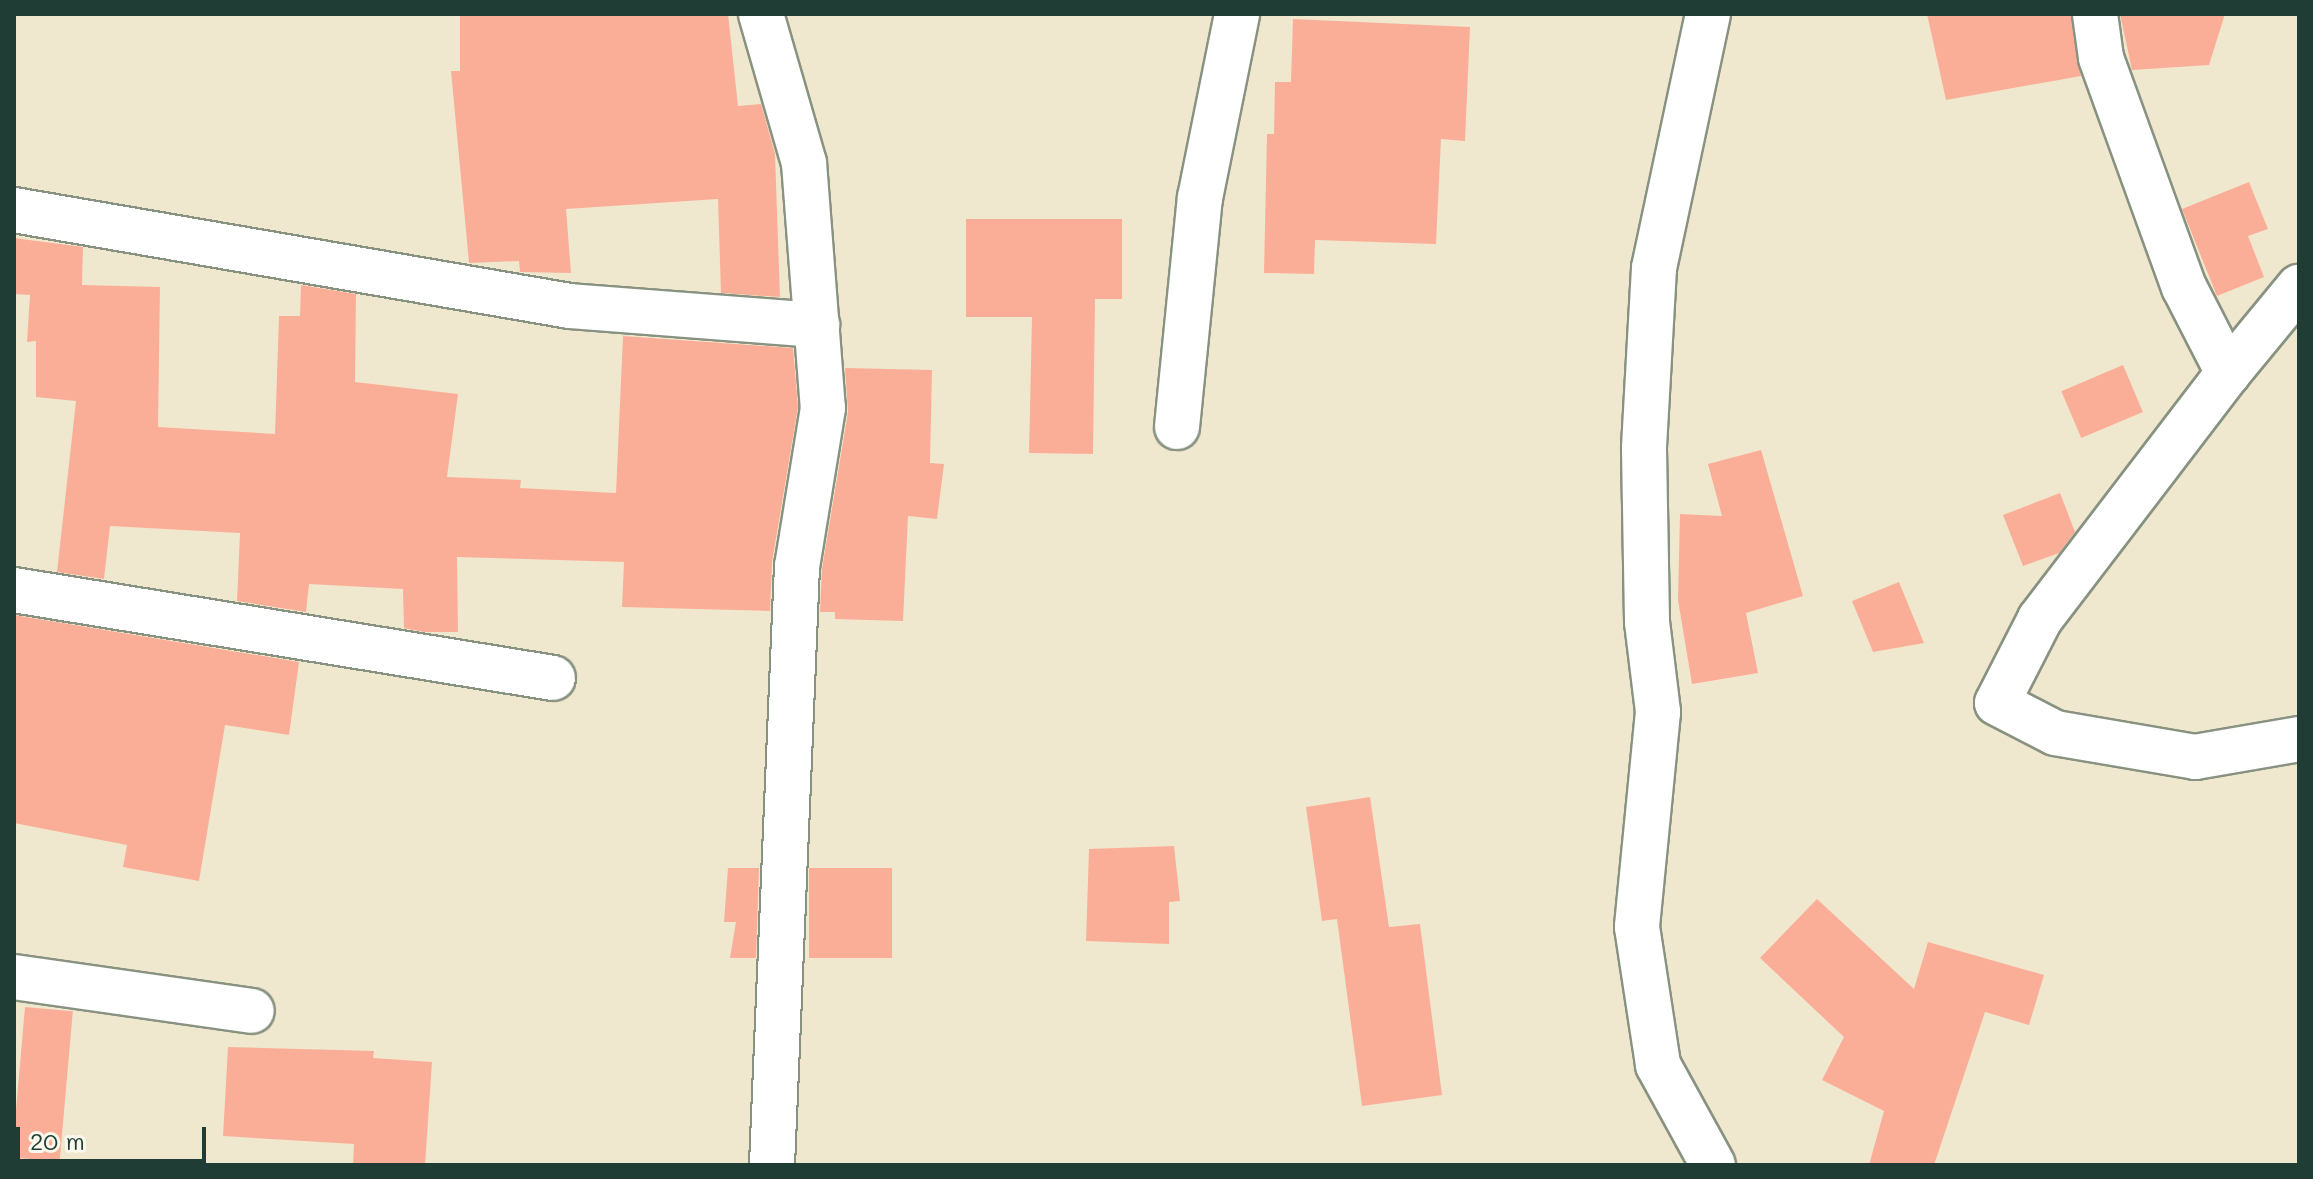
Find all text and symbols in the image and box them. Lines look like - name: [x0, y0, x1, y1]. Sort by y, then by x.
- scale bar: [20, 1111, 210, 1161]
- text: 20 m: [30, 1125, 85, 1156]

